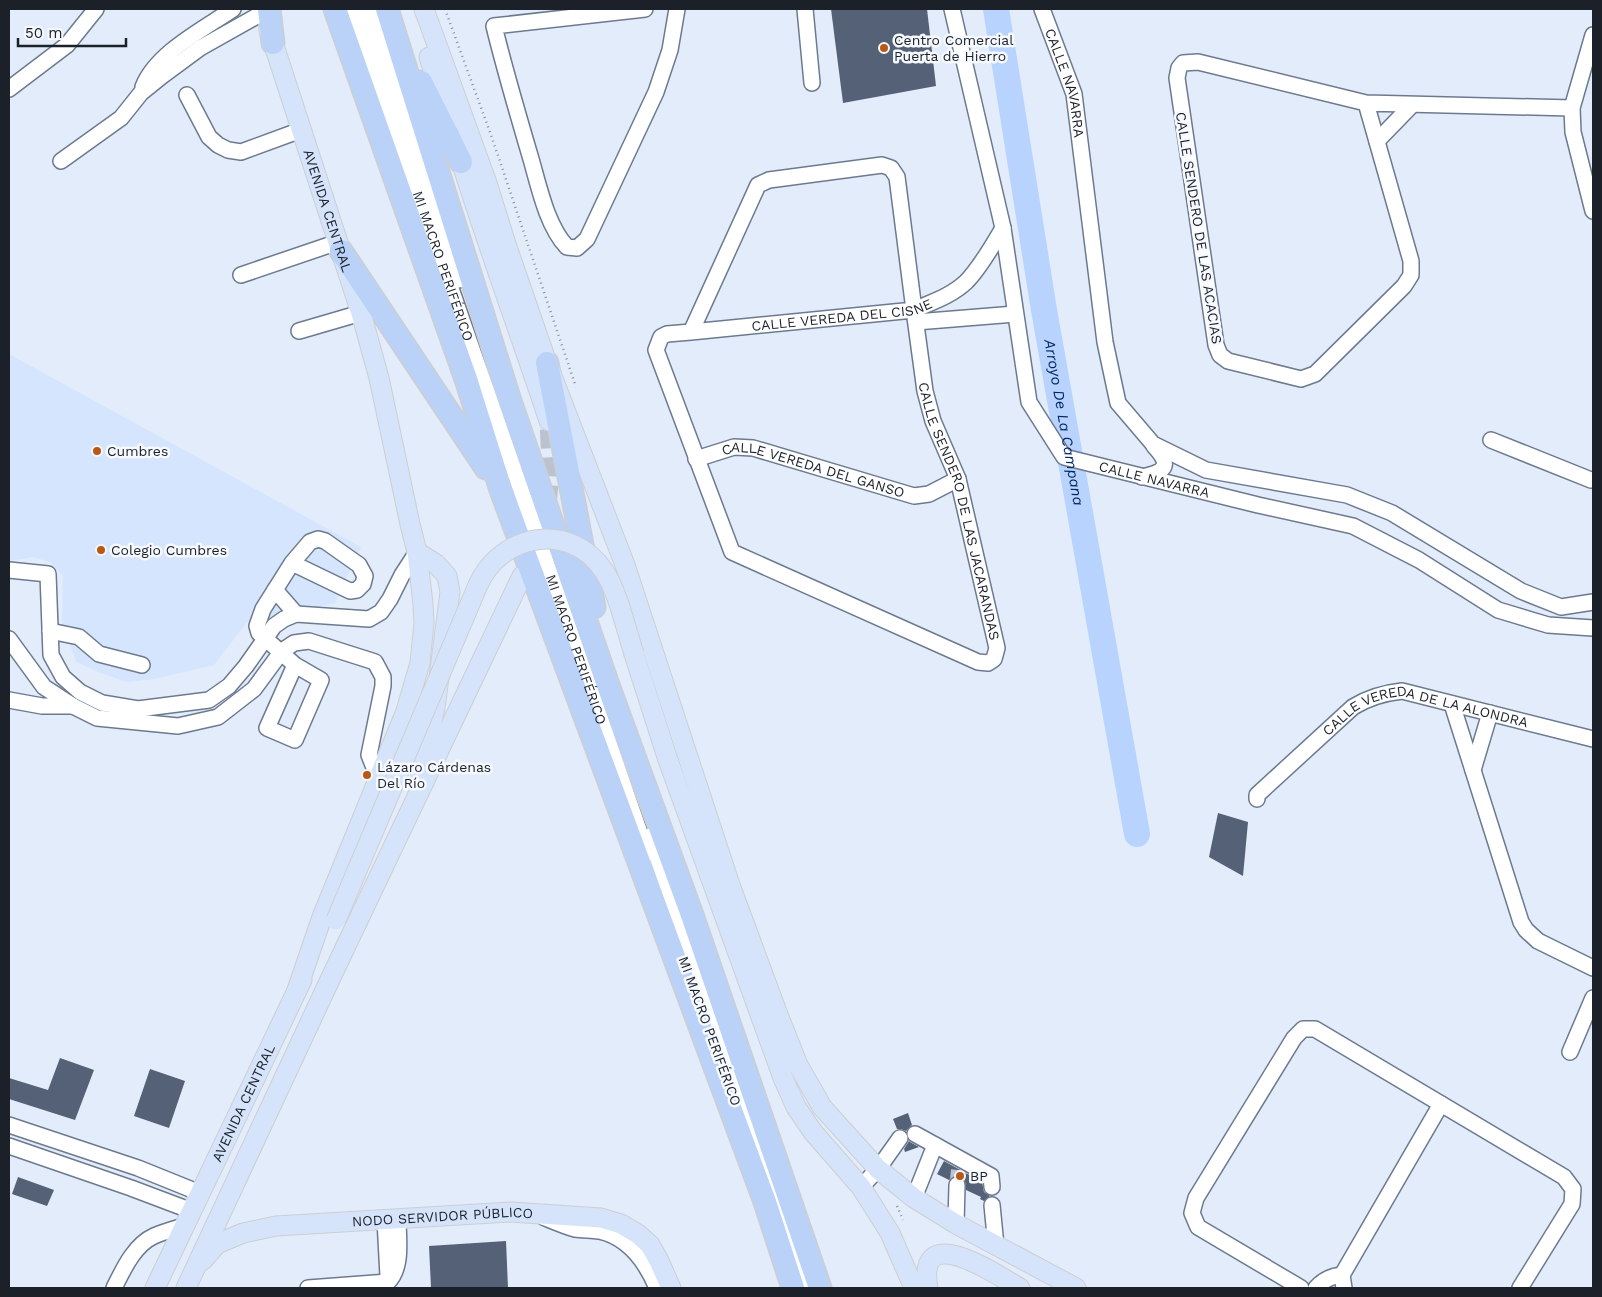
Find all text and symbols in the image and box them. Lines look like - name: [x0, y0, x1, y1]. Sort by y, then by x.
- scale bar: [18, 15, 125, 47]
- text: 50 m: [25, 24, 62, 42]
- street label: CALLE NAVARRA: [1042, 26, 1087, 139]
- place label: Centro Comercial Puerta de Hierro: [894, 32, 1014, 64]
- marker: Centro Comercial Puerta de Hierro: [878, 42, 890, 54]
- street label: CALLE SENDERO DE LAS ACACIAS: [1173, 111, 1225, 345]
- street label: AVENIDA CENTRAL: [300, 147, 355, 274]
- street label: MI MACRO PERIFÉRICO: [410, 189, 477, 343]
- street label: CALLE VEREDA DEL CISNE: [751, 295, 935, 334]
- water label: Arroyo De La Campana: [1040, 337, 1088, 507]
- street label: CALLE SENDERO DE LAS JACARANDAS: [916, 381, 1003, 642]
- street label: CALLE VEREDA DEL GANSO: [720, 439, 907, 501]
- place label: Cumbres: [107, 443, 168, 459]
- marker: Cumbres: [91, 445, 103, 457]
- street label: CALLE NAVARRA: [1097, 458, 1211, 501]
- place label: Colegio Cumbres: [111, 542, 227, 558]
- marker: Colegio Cumbres: [95, 544, 107, 556]
- street label: MI MACRO PERIFÉRICO: [543, 572, 610, 727]
- text: CALLE VEREDA DE LA ALONDRA: [1319, 683, 1530, 739]
- street label: CALLE VEREDA DE LA ALONDRA: [1317, 717, 1539, 745]
- place label: Lázaro Cárdenas Del Río: [377, 759, 491, 791]
- marker: Lázaro Cárdenas Del Río: [361, 769, 373, 781]
- street label: MI MACRO PERIFÉRICO: [676, 954, 744, 1108]
- street label: AVENIDA CENTRAL: [208, 1042, 278, 1164]
- place label: BP: [970, 1168, 988, 1184]
- marker: BP: [954, 1170, 966, 1182]
- street label: NODO SERVIDOR PÚBLICO: [351, 1204, 534, 1229]

